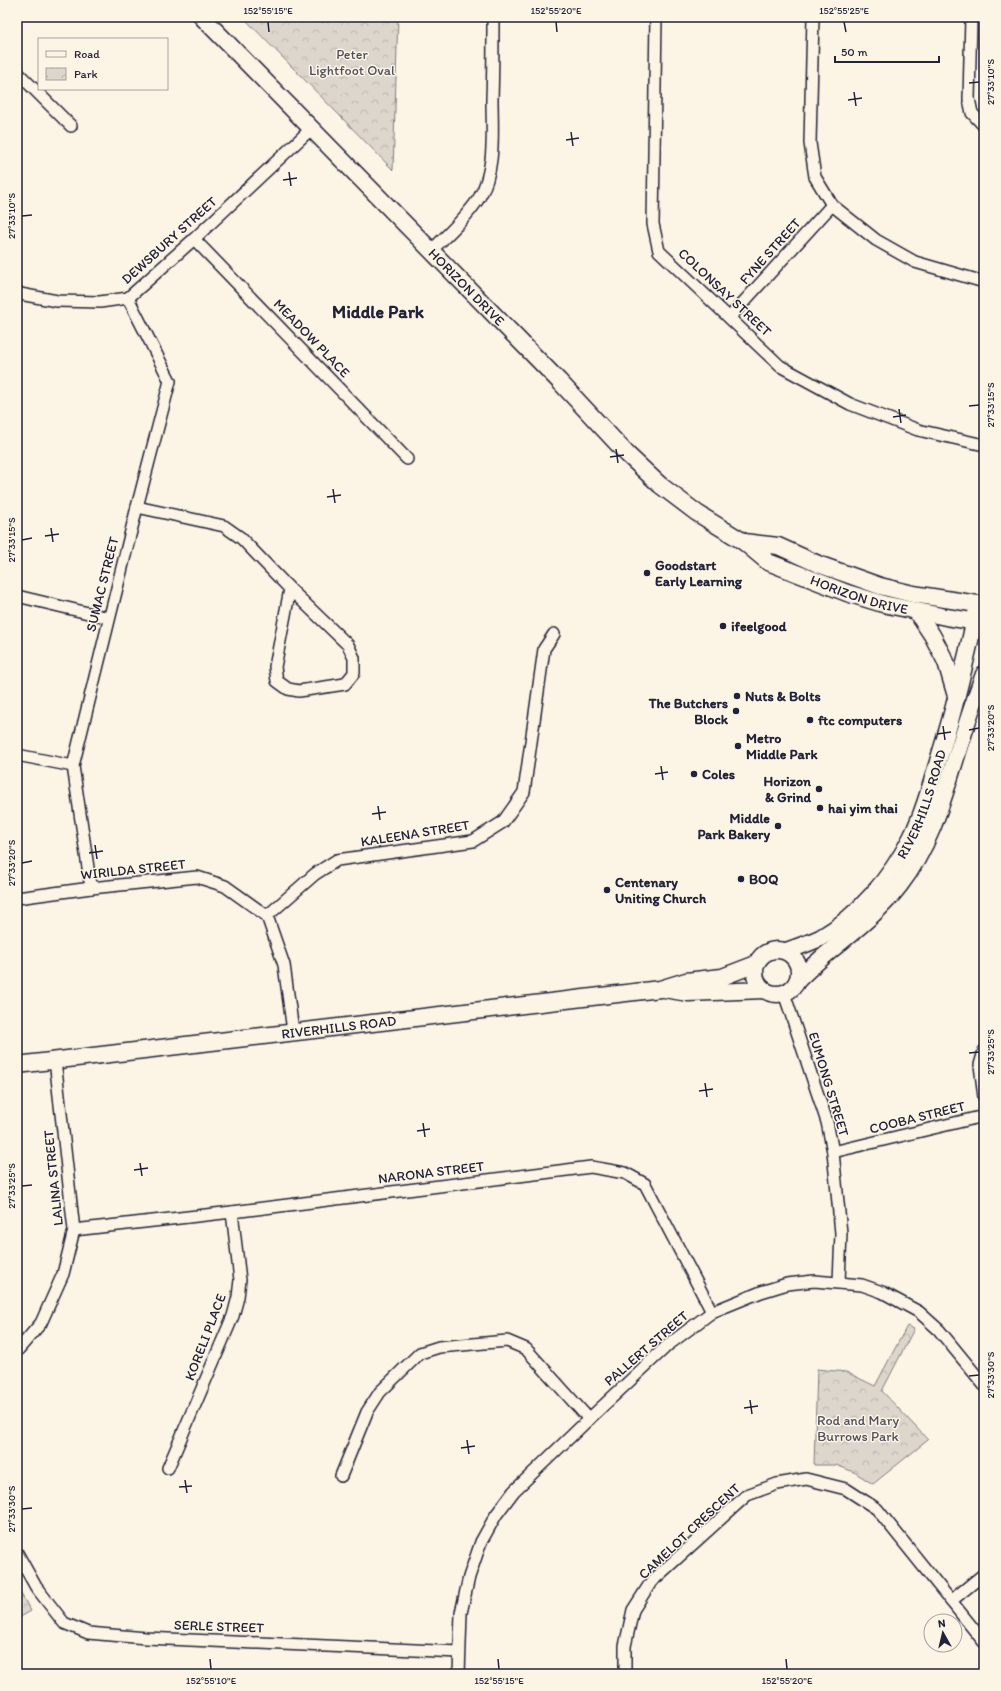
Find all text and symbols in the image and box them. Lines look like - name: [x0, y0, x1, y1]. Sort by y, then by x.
- text: 152°55'15"E: [243, 4, 293, 17]
- text: 152°55'20"E: [530, 4, 582, 17]
- text: 152°55'25"E: [819, 4, 870, 17]
- legend: [38, 38, 168, 90]
- scale bar: [835, 38, 939, 64]
- text: 50 m: [841, 45, 867, 59]
- park label: Peter Lightfoot Oval: [309, 46, 395, 79]
- text: Road: [74, 47, 100, 61]
- text: 27°33'10"S: [984, 59, 997, 105]
- text: Park: [74, 67, 98, 81]
- text: 27°33'10"S: [5, 193, 18, 239]
- street label: DEWSBURY STREET: [118, 193, 221, 288]
- street label: FYNE STREET: [736, 215, 805, 288]
- street label: HORIZON DRIVE: [425, 245, 508, 330]
- street label: COLONSAY STREET: [674, 245, 775, 340]
- street label: MEADOW PLACE: [270, 296, 354, 381]
- district label: Middle Park: [332, 301, 425, 323]
- text: 27°33'15"S: [984, 382, 997, 428]
- text: 27°33'15"S: [5, 517, 18, 563]
- street label: SUMAC STREET: [82, 535, 123, 633]
- place label: Goodstart Early Learning: [655, 557, 743, 590]
- marker: Goodstart Early Learning: [642, 568, 652, 578]
- street label: HORIZON DRIVE: [808, 571, 910, 618]
- place label: ifeelgood: [731, 618, 787, 635]
- marker: ifeelgood: [718, 621, 728, 631]
- place label: Nuts & Bolts: [745, 688, 821, 705]
- marker: Nuts & Bolts: [732, 691, 742, 701]
- place label: The Butchers Block: [648, 695, 729, 728]
- text: 27°33'20"S: [984, 704, 997, 751]
- marker: The Butchers Block: [731, 706, 741, 716]
- place label: ftc computers: [818, 712, 902, 729]
- marker: ftc computers: [805, 715, 815, 725]
- place label: Metro Middle Park: [746, 730, 818, 763]
- marker: Metro Middle Park: [733, 741, 743, 751]
- street label: RIVERHILLS ROAD: [893, 747, 950, 862]
- place label: Coles: [702, 766, 735, 783]
- marker: Coles: [689, 769, 699, 779]
- place label: Horizon & Grind: [764, 773, 811, 806]
- marker: Horizon & Grind: [814, 784, 824, 794]
- place label: hai yim thai: [828, 800, 898, 817]
- marker: hai yim thai: [815, 803, 825, 813]
- place label: Middle Park Bakery: [697, 810, 770, 843]
- street label: KALEENA STREET: [359, 816, 471, 850]
- marker: Middle Park Bakery: [773, 821, 783, 831]
- text: 27°33'20"S: [5, 839, 18, 886]
- street label: WIRILDA STREET: [80, 856, 187, 883]
- place label: BOQ: [749, 871, 778, 888]
- place label: Centenary Uniting Church: [615, 874, 707, 907]
- marker: BOQ: [736, 874, 746, 884]
- marker: Centenary Uniting Church: [602, 885, 612, 895]
- street label: RIVERHILLS ROAD: [280, 1012, 397, 1043]
- text: 27°33'25"S: [984, 1029, 997, 1075]
- street label: EUMONG STREET: [805, 1030, 853, 1138]
- street label: COOBA STREET: [867, 1097, 967, 1138]
- street label: LALINA STREET: [40, 1129, 67, 1227]
- street label: NARONA STREET: [377, 1158, 485, 1187]
- text: 27°33'25"S: [5, 1163, 18, 1209]
- street label: KORELI PLACE: [181, 1291, 230, 1383]
- street label: PALLERT STREET: [601, 1307, 692, 1389]
- text: 27°33'30"S: [984, 1351, 997, 1398]
- park label: Rod and Mary Burrows Park: [817, 1412, 899, 1445]
- street label: CAMELOT CRESCENT: [635, 1480, 744, 1583]
- text: 27°33'30"S: [5, 1485, 18, 1532]
- north arrow: [923, 1613, 963, 1653]
- street label: SERLE STREET: [174, 1616, 264, 1637]
- text: N: [937, 1617, 946, 1631]
- text: 152°55'10"E: [186, 1674, 237, 1687]
- text: 152°55'15"E: [474, 1674, 524, 1687]
- text: 152°55'20"E: [761, 1674, 813, 1687]

